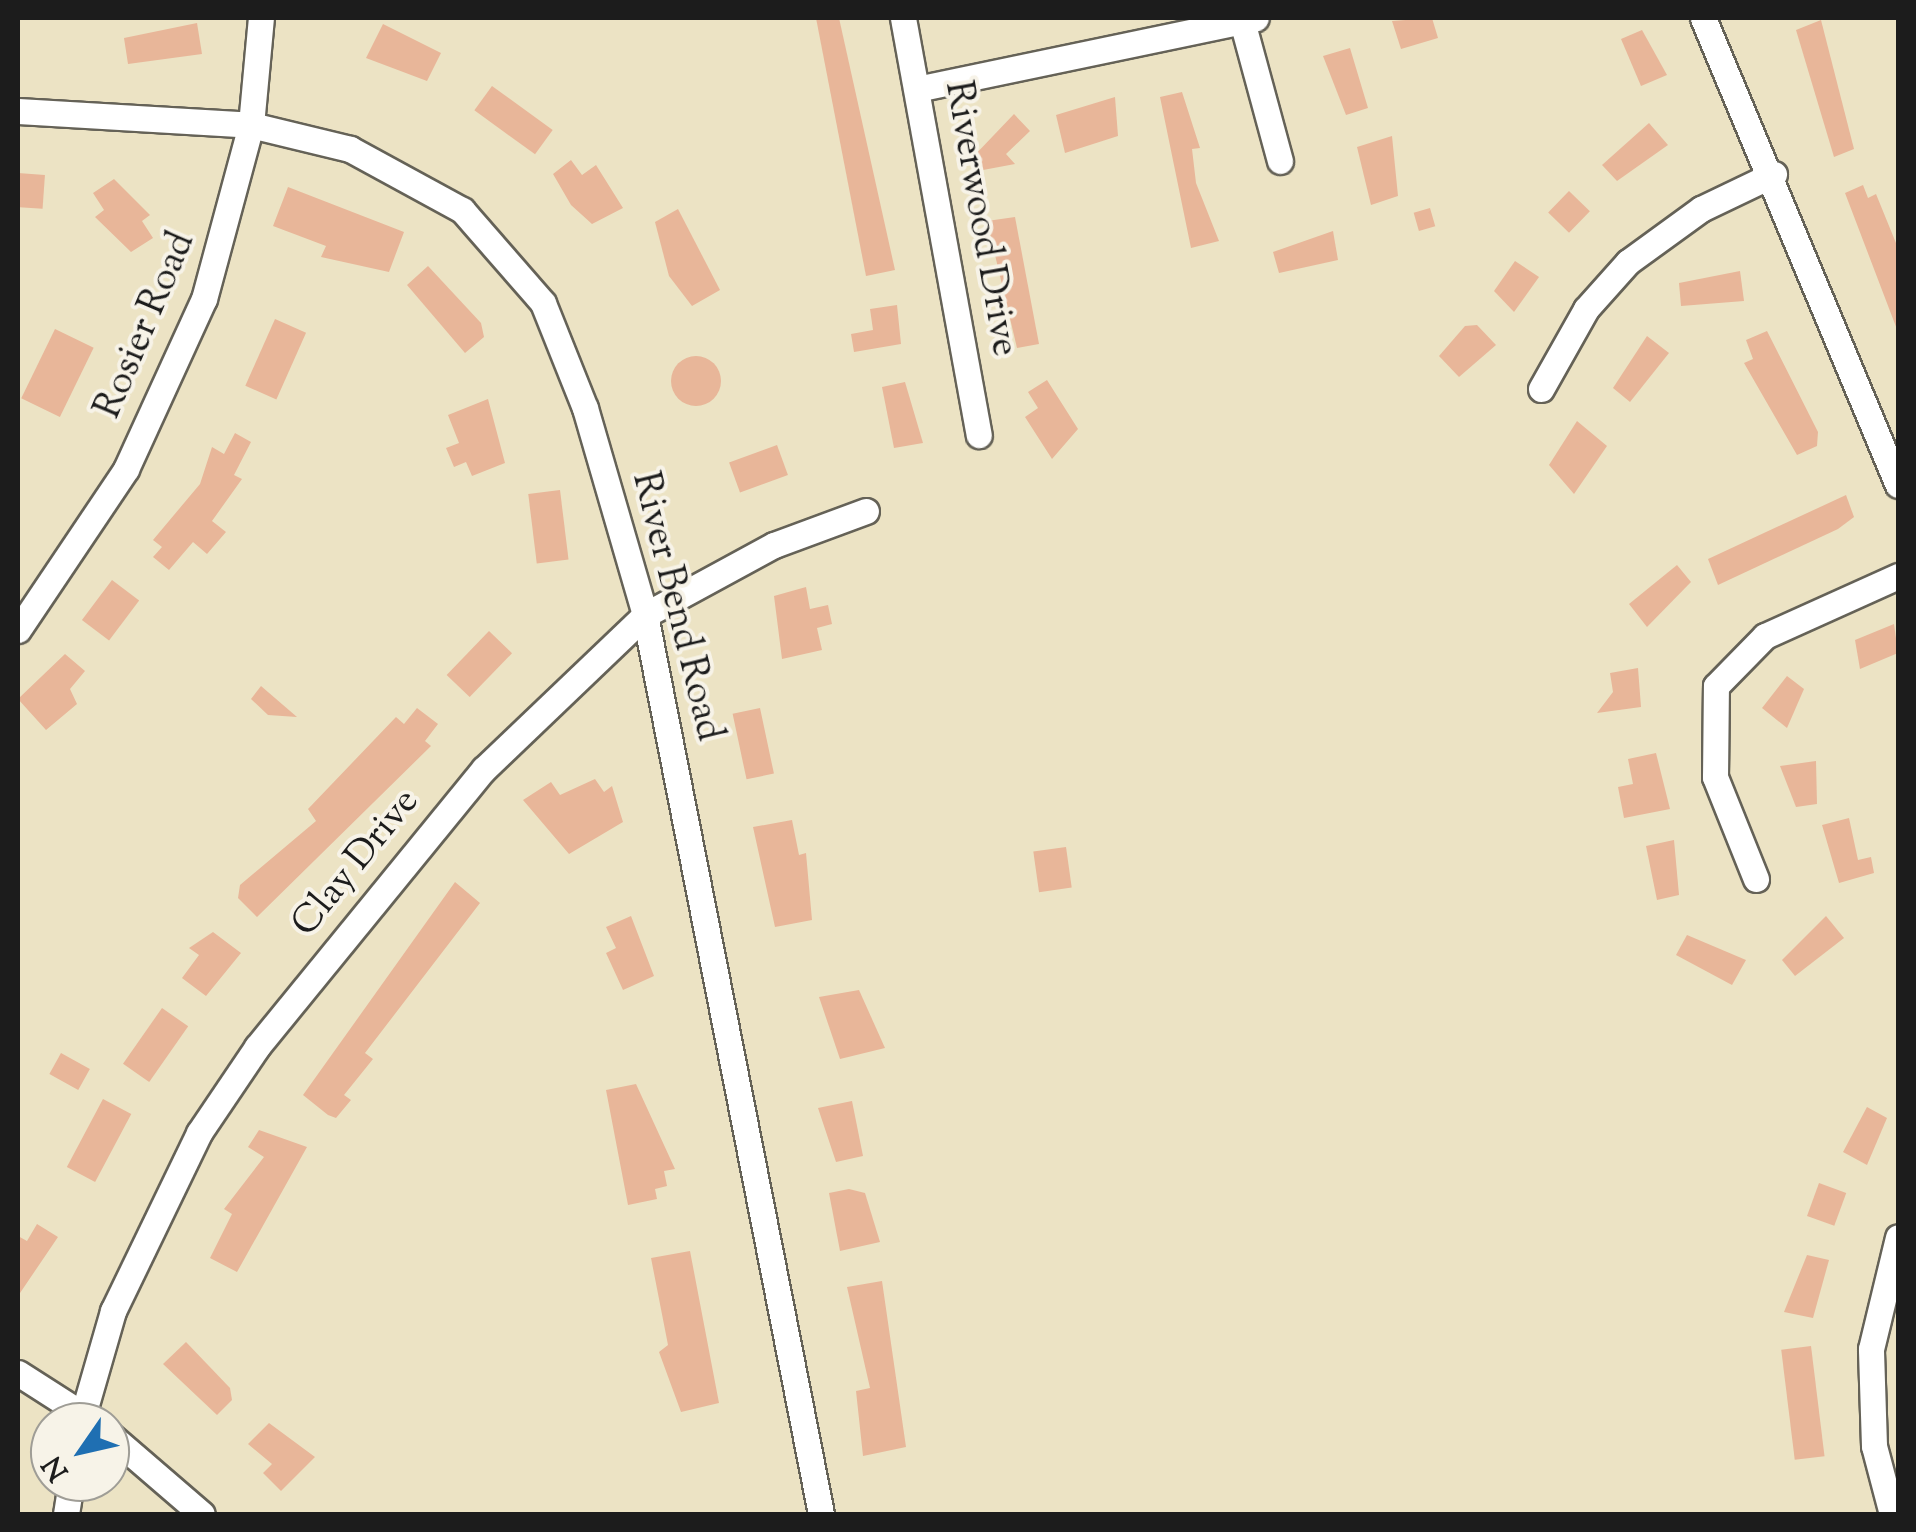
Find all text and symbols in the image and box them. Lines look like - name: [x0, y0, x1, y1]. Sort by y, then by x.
- street label: Riverwood Drive: [932, 78, 1026, 360]
- street label: Rosier Road: [87, 226, 207, 426]
- street label: River Bend Road: [620, 468, 730, 746]
- street label: Clay Drive: [284, 781, 430, 947]
- north arrow: [30, 1402, 130, 1502]
- text: N: [34, 1447, 80, 1488]

